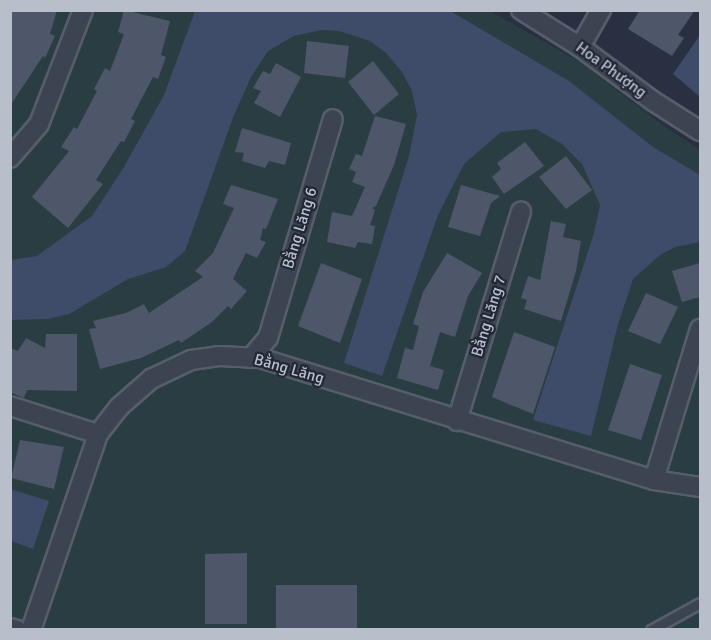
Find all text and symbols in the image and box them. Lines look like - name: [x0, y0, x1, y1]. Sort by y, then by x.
- street label: Hoa Phượng: [572, 38, 650, 102]
- street label: Bằng Lăng 6: [279, 185, 321, 271]
- street label: Bằng Lăng 7: [468, 273, 510, 359]
- street label: Bằng Lăng: [252, 350, 326, 388]

